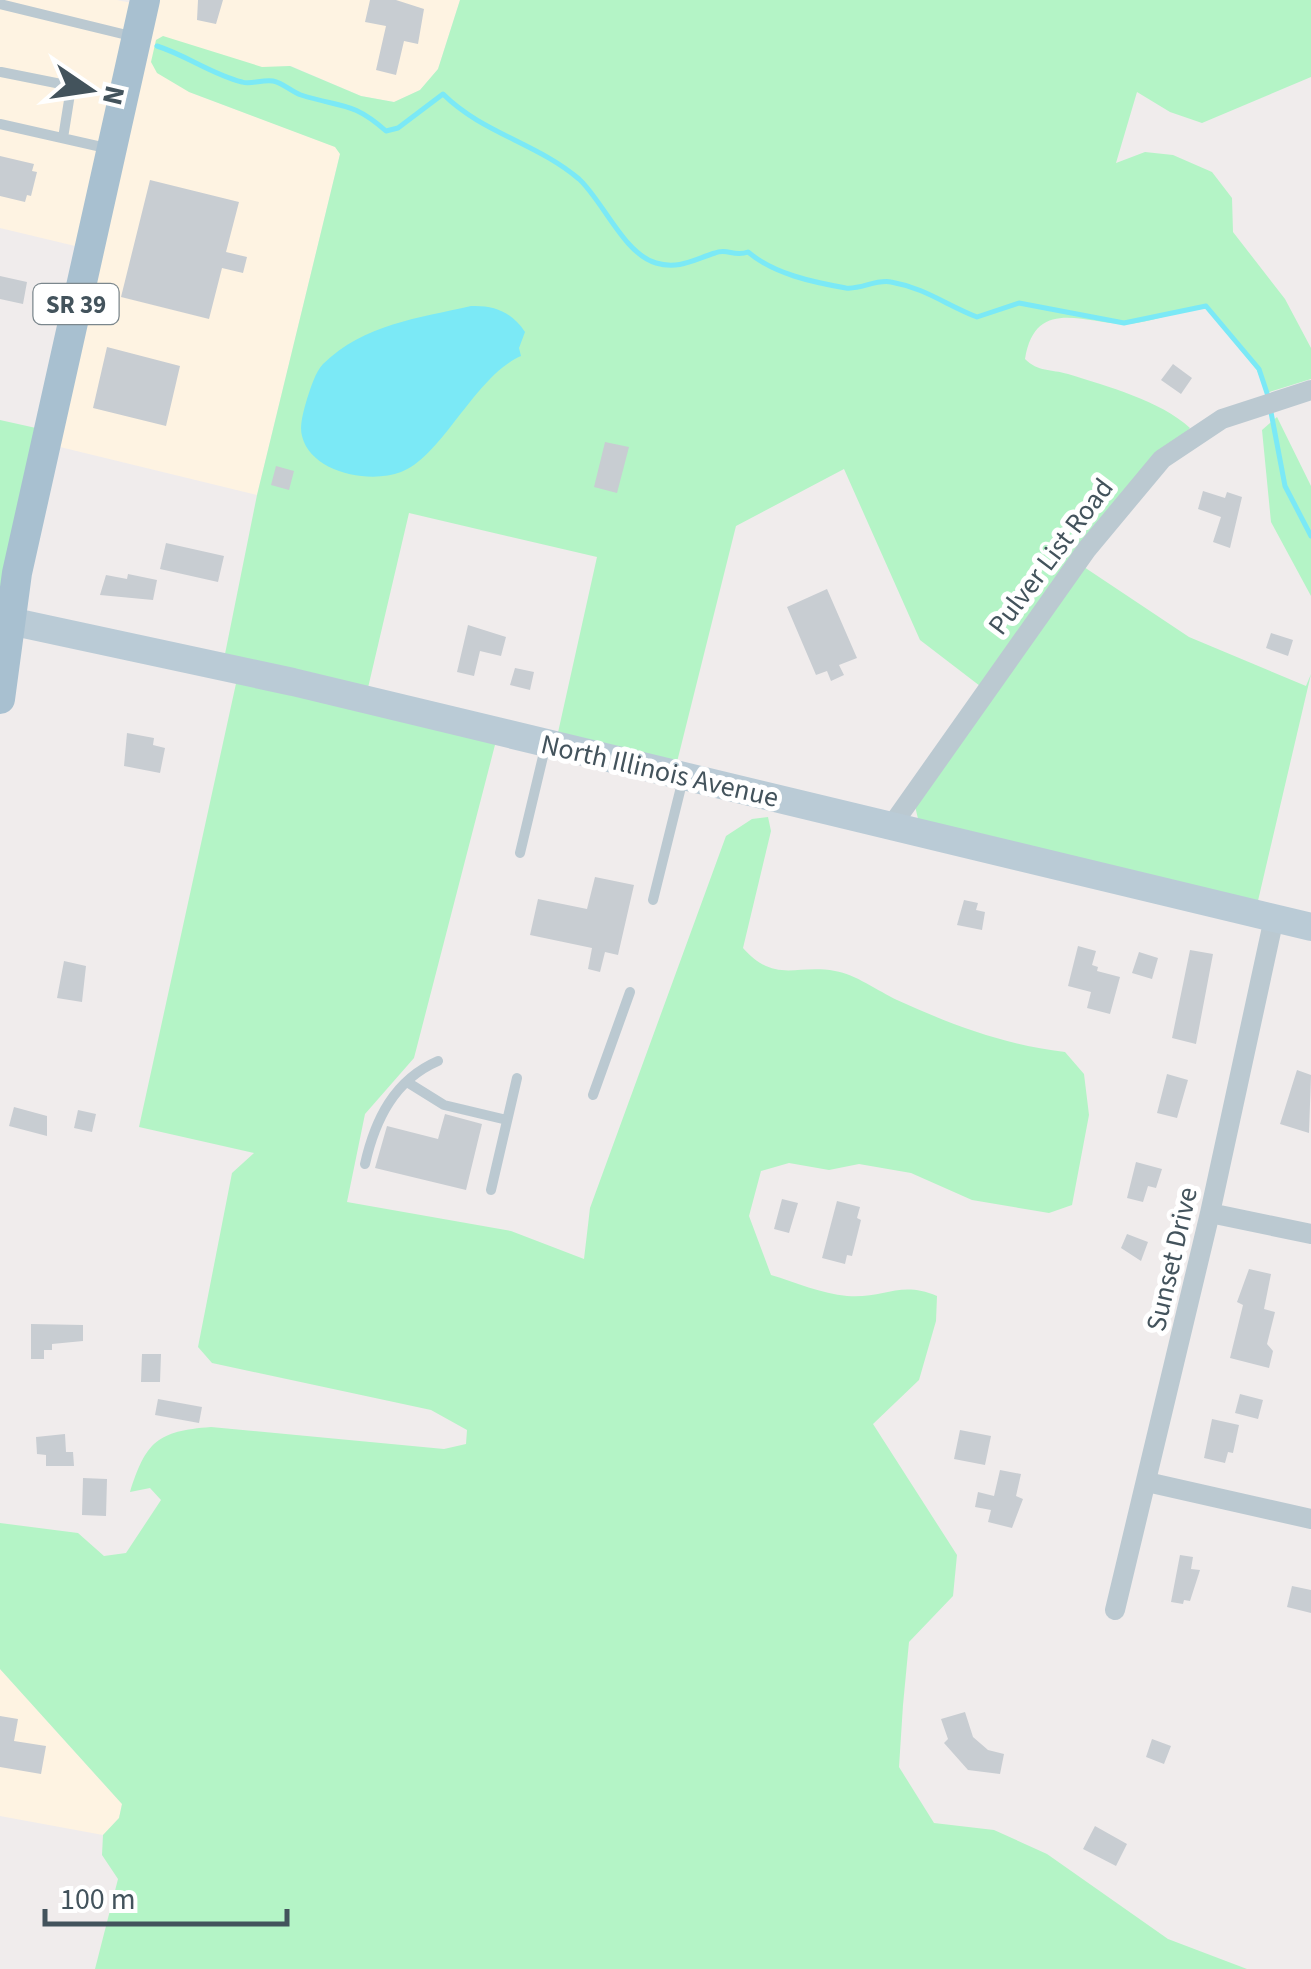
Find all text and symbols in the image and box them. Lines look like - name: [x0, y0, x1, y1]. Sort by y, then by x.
- north arrow: [40, 40, 140, 140]
- text: N: [92, 82, 135, 109]
- road number: SR 39: [34, 284, 118, 324]
- street label: Pulver List Road: [978, 470, 1123, 643]
- street label: North Illinois Avenue: [537, 724, 783, 818]
- street label: Sunset Drive: [1136, 1183, 1208, 1335]
- scale bar: [45, 1864, 288, 1926]
- text: 100 m: [60, 1878, 136, 1921]

